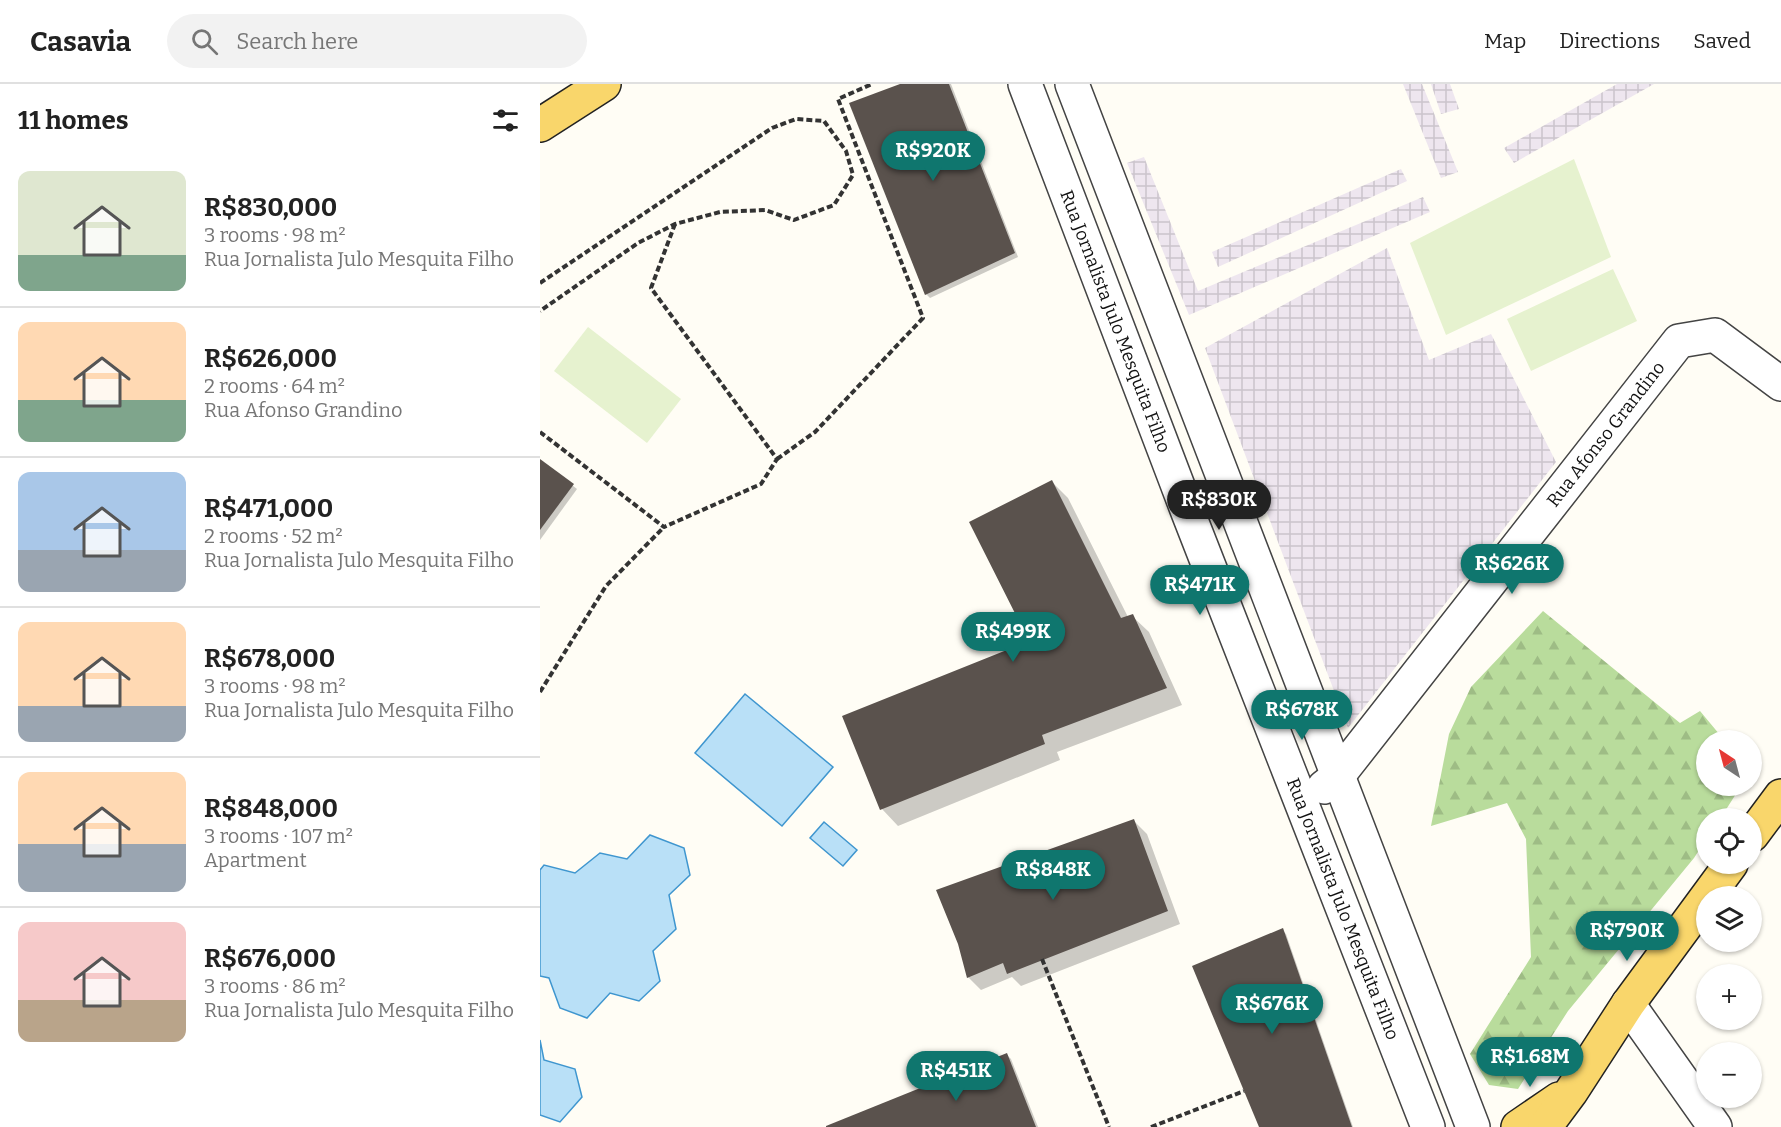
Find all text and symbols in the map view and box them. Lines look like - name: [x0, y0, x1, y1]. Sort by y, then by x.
- search box: [167, 14, 587, 68]
- text: Casavia: [30, 25, 131, 58]
- icon: search: [188, 25, 221, 58]
- text: Search here: [236, 28, 358, 55]
- text: Map: [1484, 28, 1526, 54]
- text: Directions: [1559, 28, 1660, 54]
- text: Saved: [1693, 28, 1751, 54]
- icon: filters: [489, 104, 522, 137]
- text: 11 homes: [18, 105, 129, 136]
- pin: R$920K: [884, 131, 982, 182]
- text: R$920K: [895, 138, 971, 162]
- street label: Rua Jornalista Julo Mesquita Filho: [1055, 187, 1175, 456]
- text: R$830,000: [204, 192, 337, 223]
- icon: home: [66, 195, 138, 267]
- text: 3 rooms · 98 m²: [204, 223, 346, 247]
- text: Rua Jornalista Julo Mesquita Filho: [204, 247, 514, 271]
- text: R$626,000: [204, 343, 337, 374]
- icon: home: [66, 346, 138, 418]
- street label: Rua Afonso Grandino: [1542, 357, 1670, 511]
- text: 2 rooms · 64 m²: [204, 374, 345, 398]
- text: Rua Afonso Grandino: [204, 398, 402, 422]
- pin: R$830K: [1170, 480, 1268, 531]
- text: R$830K: [1181, 487, 1257, 511]
- text: R$471,000: [204, 493, 333, 524]
- icon: home: [66, 496, 138, 568]
- text: 2 rooms · 52 m²: [204, 524, 343, 548]
- pin: R$626K: [1463, 544, 1561, 595]
- text: Rua Jornalista Julo Mesquita Filho: [204, 548, 514, 572]
- text: R$626K: [1475, 551, 1549, 575]
- pin: R$471K: [1151, 565, 1249, 616]
- text: R$471K: [1164, 572, 1236, 596]
- pin: R$499K: [964, 612, 1062, 663]
- text: R$499K: [975, 619, 1051, 643]
- text: R$678,000: [204, 643, 335, 674]
- icon: home: [66, 646, 138, 718]
- text: 3 rooms · 98 m²: [204, 674, 346, 698]
- pin: R$678K: [1253, 690, 1351, 741]
- text: R$678K: [1265, 697, 1339, 721]
- text: Rua Jornalista Julo Mesquita Filho: [204, 698, 514, 722]
- north arrow: [1696, 730, 1762, 796]
- map controls: [1696, 730, 1762, 1108]
- street label: Rua Jornalista Julo Mesquita Filho: [1282, 775, 1404, 1043]
- text: R$848,000: [204, 793, 338, 824]
- icon: home: [66, 796, 138, 868]
- button: locate: [1696, 808, 1762, 874]
- text: 3 rooms · 107 m²: [204, 824, 353, 848]
- text: Apartment: [204, 848, 307, 872]
- pin: R$848K: [1004, 850, 1102, 901]
- text: R$848K: [1015, 857, 1091, 881]
- button: layers: [1696, 886, 1762, 952]
- pin: R$790K: [1578, 911, 1676, 962]
- text: R$790K: [1590, 918, 1664, 942]
- text: R$676,000: [204, 943, 336, 974]
- icon: home: [66, 946, 138, 1018]
- button: +: [1696, 964, 1762, 1030]
- text: 3 rooms · 86 m²: [204, 974, 346, 998]
- pin: R$676K: [1223, 984, 1321, 1035]
- text: R$676K: [1235, 991, 1309, 1015]
- text: Rua Jornalista Julo Mesquita Filho: [204, 998, 514, 1022]
- pin: R$1.68M: [1475, 1037, 1585, 1088]
- button: −: [1696, 1042, 1762, 1108]
- text: R$1.68M: [1490, 1044, 1570, 1068]
- pin: R$451K: [907, 1051, 1005, 1102]
- text: R$451K: [920, 1058, 992, 1082]

